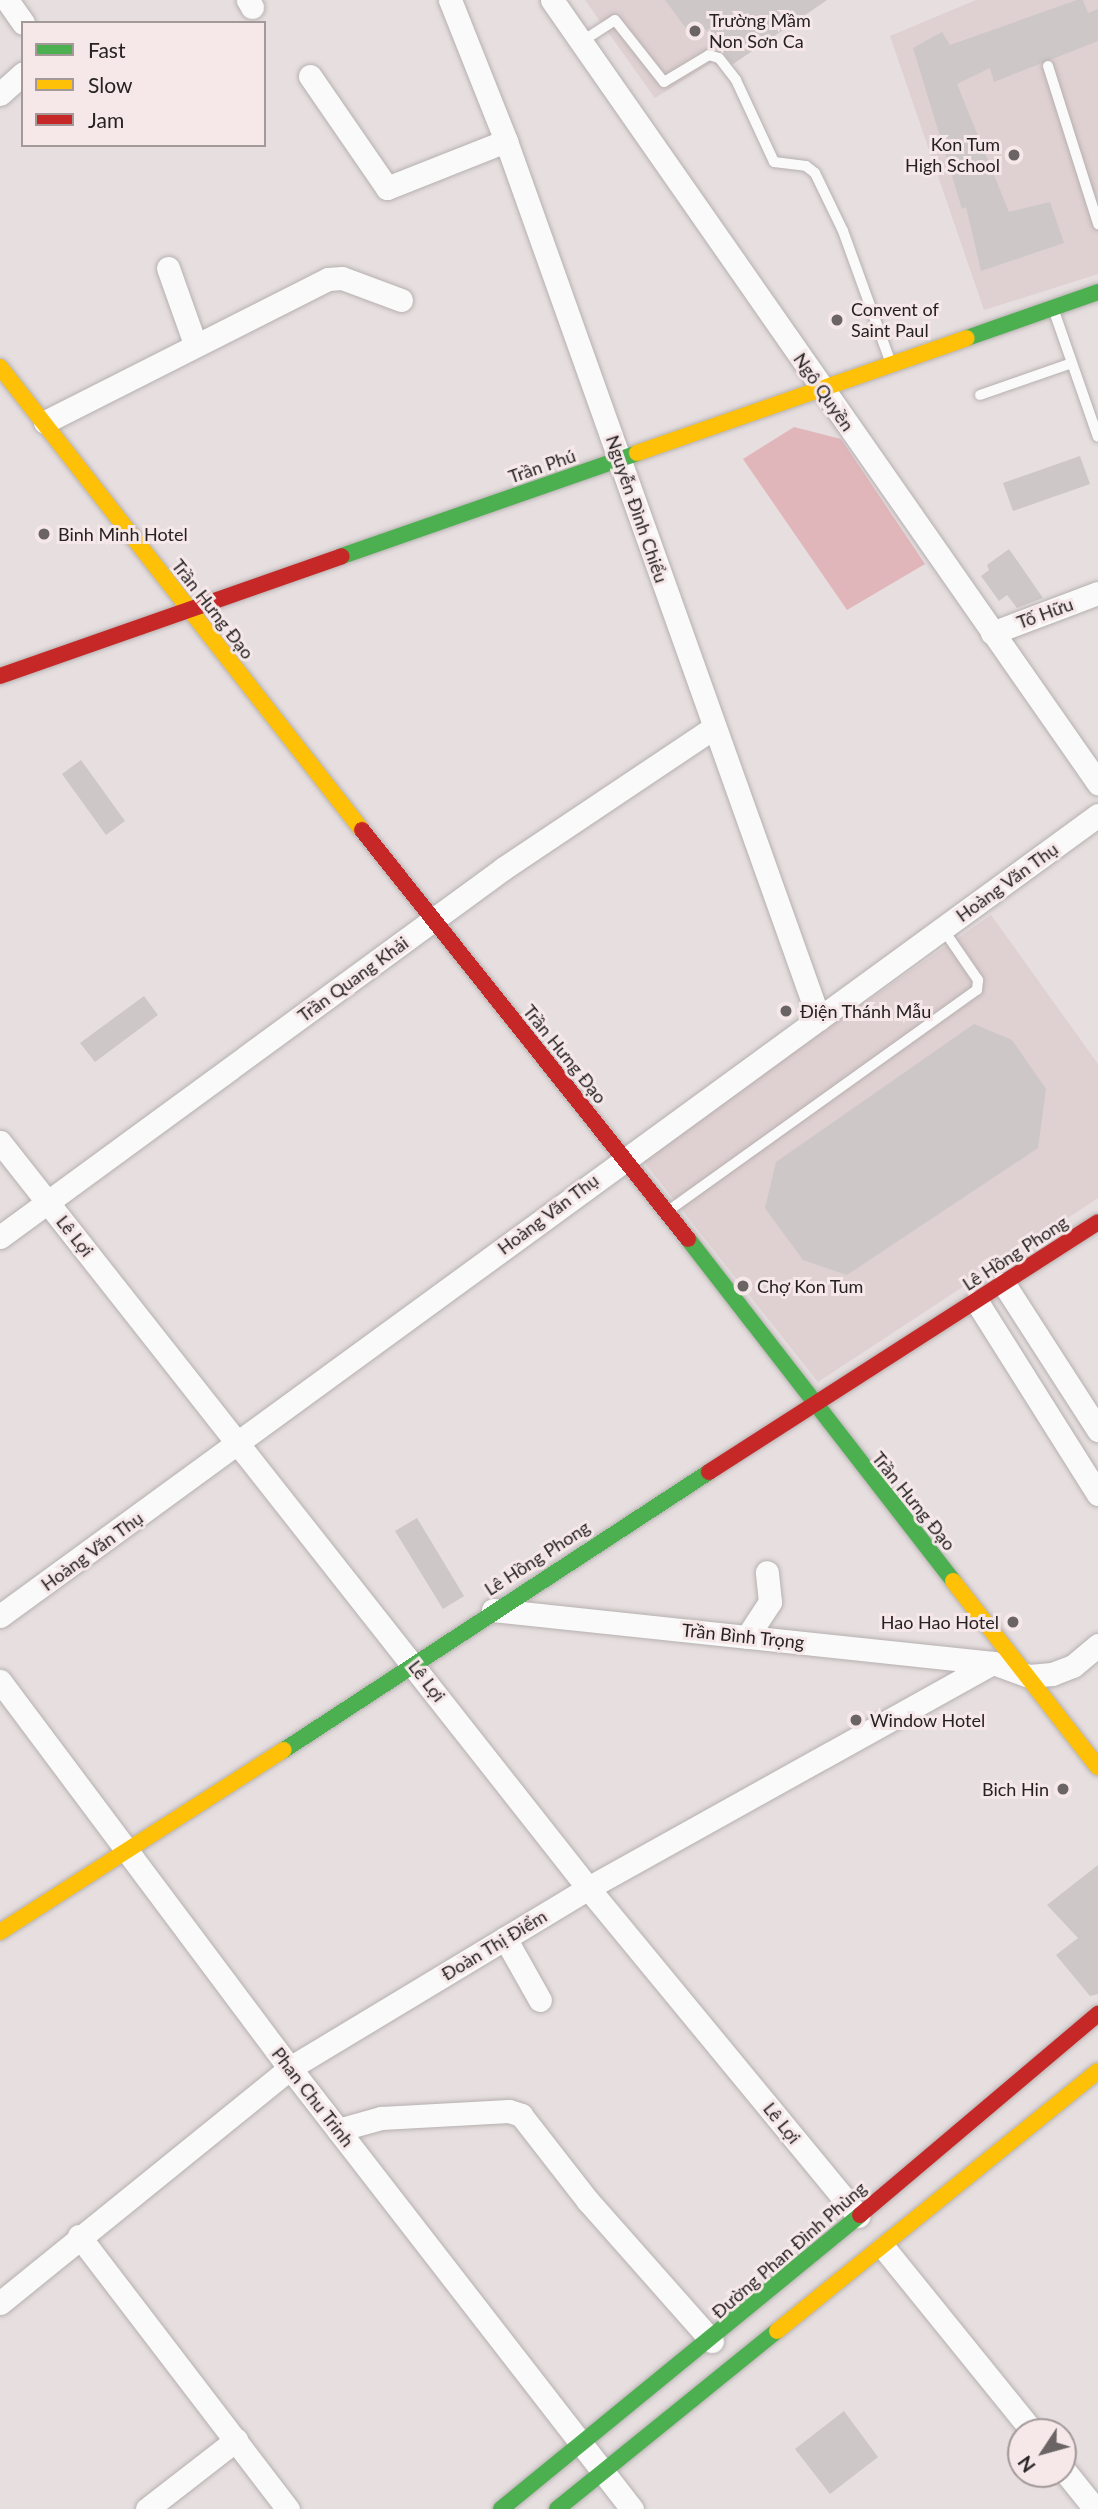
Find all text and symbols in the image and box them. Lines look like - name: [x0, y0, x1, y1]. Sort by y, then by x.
- place label: Trường Mầm Non Sơn Ca: [709, 10, 811, 52]
- legend: [21, 21, 266, 147]
- marker: Trường Mầm Non Sơn Ca: [687, 23, 703, 39]
- text: Fast: [88, 37, 125, 62]
- text: Slow: [88, 72, 132, 97]
- text: Jam: [88, 107, 124, 132]
- place label: Kon Tum High School: [905, 134, 1000, 176]
- marker: Kon Tum High School: [1006, 147, 1022, 163]
- place label: Convent of Saint Paul: [851, 299, 939, 342]
- marker: Convent of Saint Paul: [829, 312, 845, 328]
- street label: Ngô Quyền: [789, 349, 859, 435]
- street label: Nguyễn Đình Chiểu: [602, 432, 672, 586]
- street label: Trần Phú: [506, 444, 578, 488]
- place label: Binh Minh Hotel: [58, 523, 188, 545]
- marker: Binh Minh Hotel: [36, 526, 52, 542]
- street label: Trần Hưng Đạo: [167, 555, 259, 663]
- street label: Tố Hữu: [1014, 593, 1076, 633]
- street label: Hoàng Văn Thụ: [951, 837, 1063, 927]
- street label: Trần Quang Khải: [294, 932, 412, 1026]
- street label: Trần Hưng Đạo: [519, 1000, 611, 1108]
- place label: Điện Thánh Mẫu: [800, 1000, 932, 1022]
- marker: Điện Thánh Mẫu: [778, 1003, 794, 1019]
- street label: Hoàng Văn Thụ: [493, 1169, 603, 1259]
- street label: Lê Lợi: [52, 1211, 98, 1261]
- street label: Lê Hồng Phong: [958, 1211, 1072, 1295]
- place label: Chợ Kon Tum: [757, 1275, 864, 1297]
- marker: Chợ Kon Tum: [735, 1278, 751, 1294]
- street label: Trần Hưng Đạo: [868, 1447, 960, 1555]
- street label: Hoàng Văn Thụ: [36, 1506, 148, 1596]
- street label: Lê Hồng Phong: [480, 1516, 594, 1600]
- place label: Hao Hao Hotel: [881, 1611, 999, 1633]
- marker: Hao Hao Hotel: [1005, 1614, 1021, 1630]
- street label: Trần Bình Trọng: [680, 1619, 806, 1653]
- street label: Lê Lợi: [404, 1656, 450, 1706]
- place label: Window Hotel: [870, 1709, 986, 1731]
- marker: Window Hotel: [848, 1712, 864, 1728]
- place label: Bich Hin: [982, 1778, 1049, 1800]
- marker: Bich Hin: [1055, 1781, 1071, 1797]
- street label: Đoàn Thị Điểm: [437, 1905, 551, 1985]
- street label: Phan Chu Trinh: [267, 2043, 359, 2151]
- street label: Lê Lợi: [759, 2098, 805, 2148]
- street label: Đường Phan Đình Phùng: [707, 2177, 871, 2323]
- north arrow: [1007, 2418, 1077, 2488]
- text: N: [1013, 2452, 1040, 2477]

